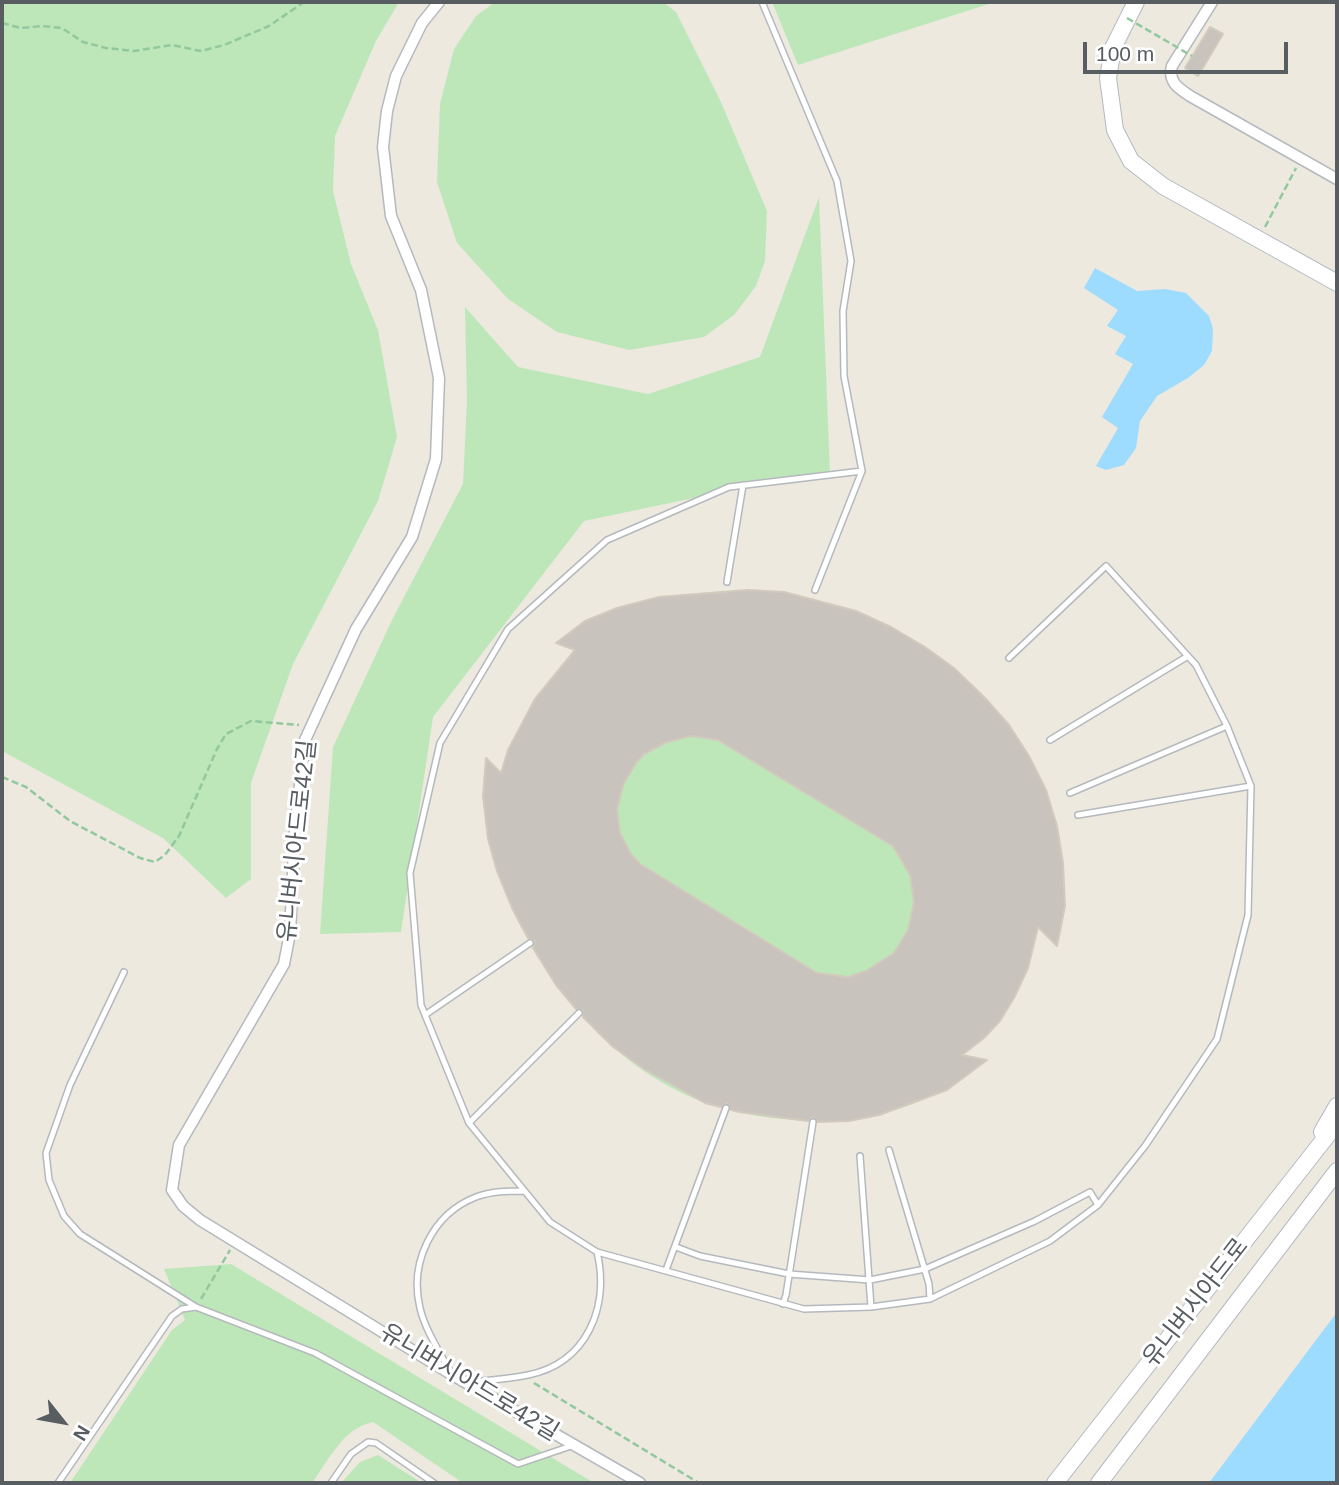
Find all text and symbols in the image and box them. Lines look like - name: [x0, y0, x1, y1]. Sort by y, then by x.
- scale bar: [1087, 28, 1292, 72]
- text: 100 m: [1096, 42, 1154, 65]
- street label: 유니버시아드로42길: [273, 738, 323, 944]
- street label: 유니버시아드로: [1137, 1233, 1255, 1373]
- street label: 유니버시아드로42길: [374, 1318, 564, 1448]
- north arrow: [28, 1387, 98, 1457]
- text: N: [69, 1422, 94, 1444]

